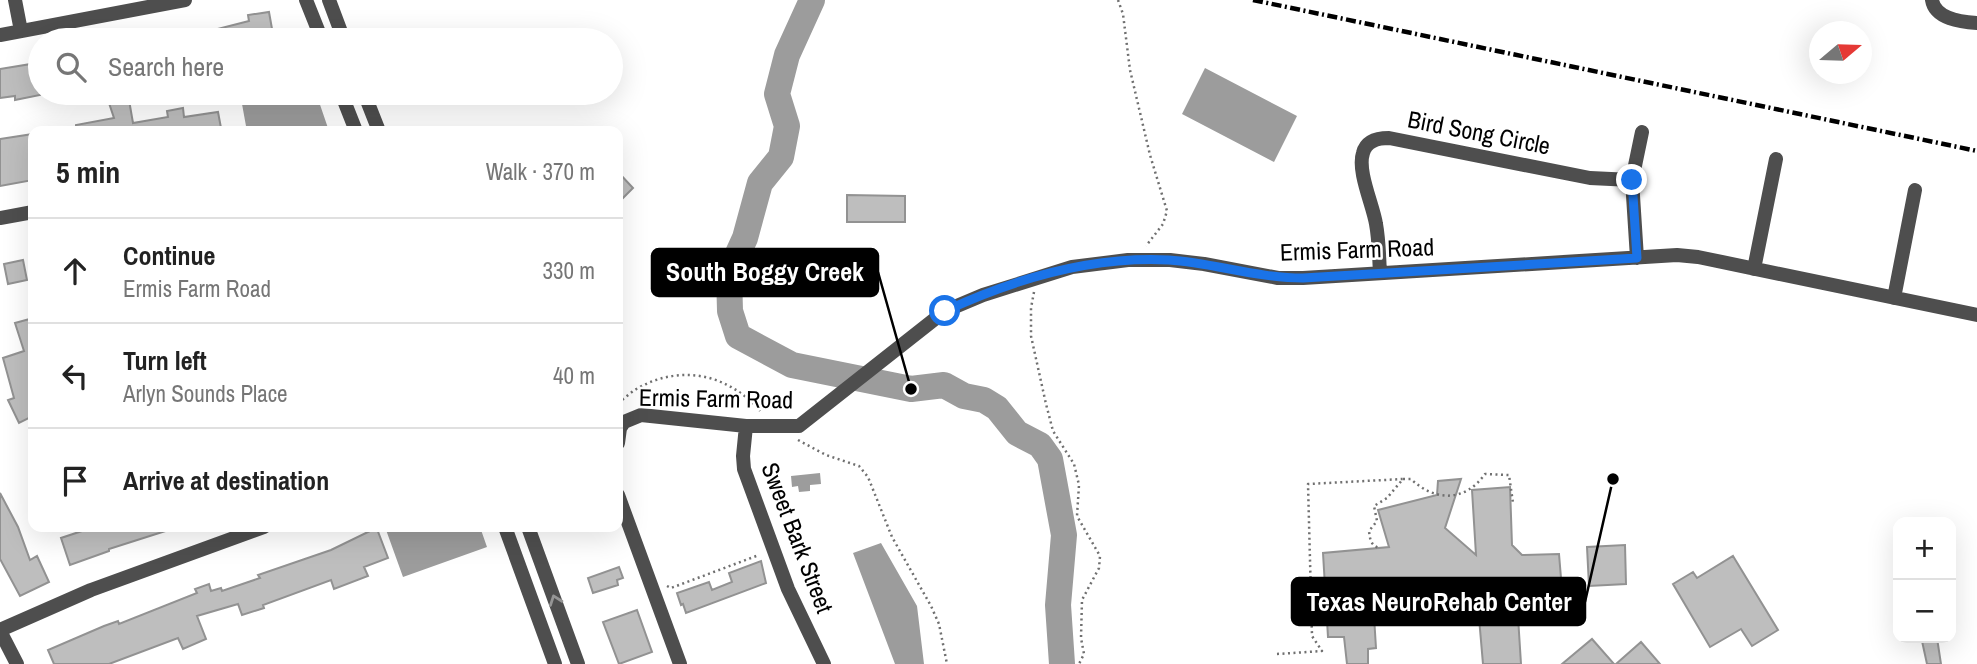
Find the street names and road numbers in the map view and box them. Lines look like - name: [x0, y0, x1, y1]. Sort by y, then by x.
- street label: Bird Song Circle: [1405, 103, 1553, 161]
- street label: Ermis Farm Road: [1279, 230, 1435, 268]
- street label: Ermis Farm Road: [639, 381, 793, 415]
- street label: Sweet Bark Street: [755, 458, 841, 618]

